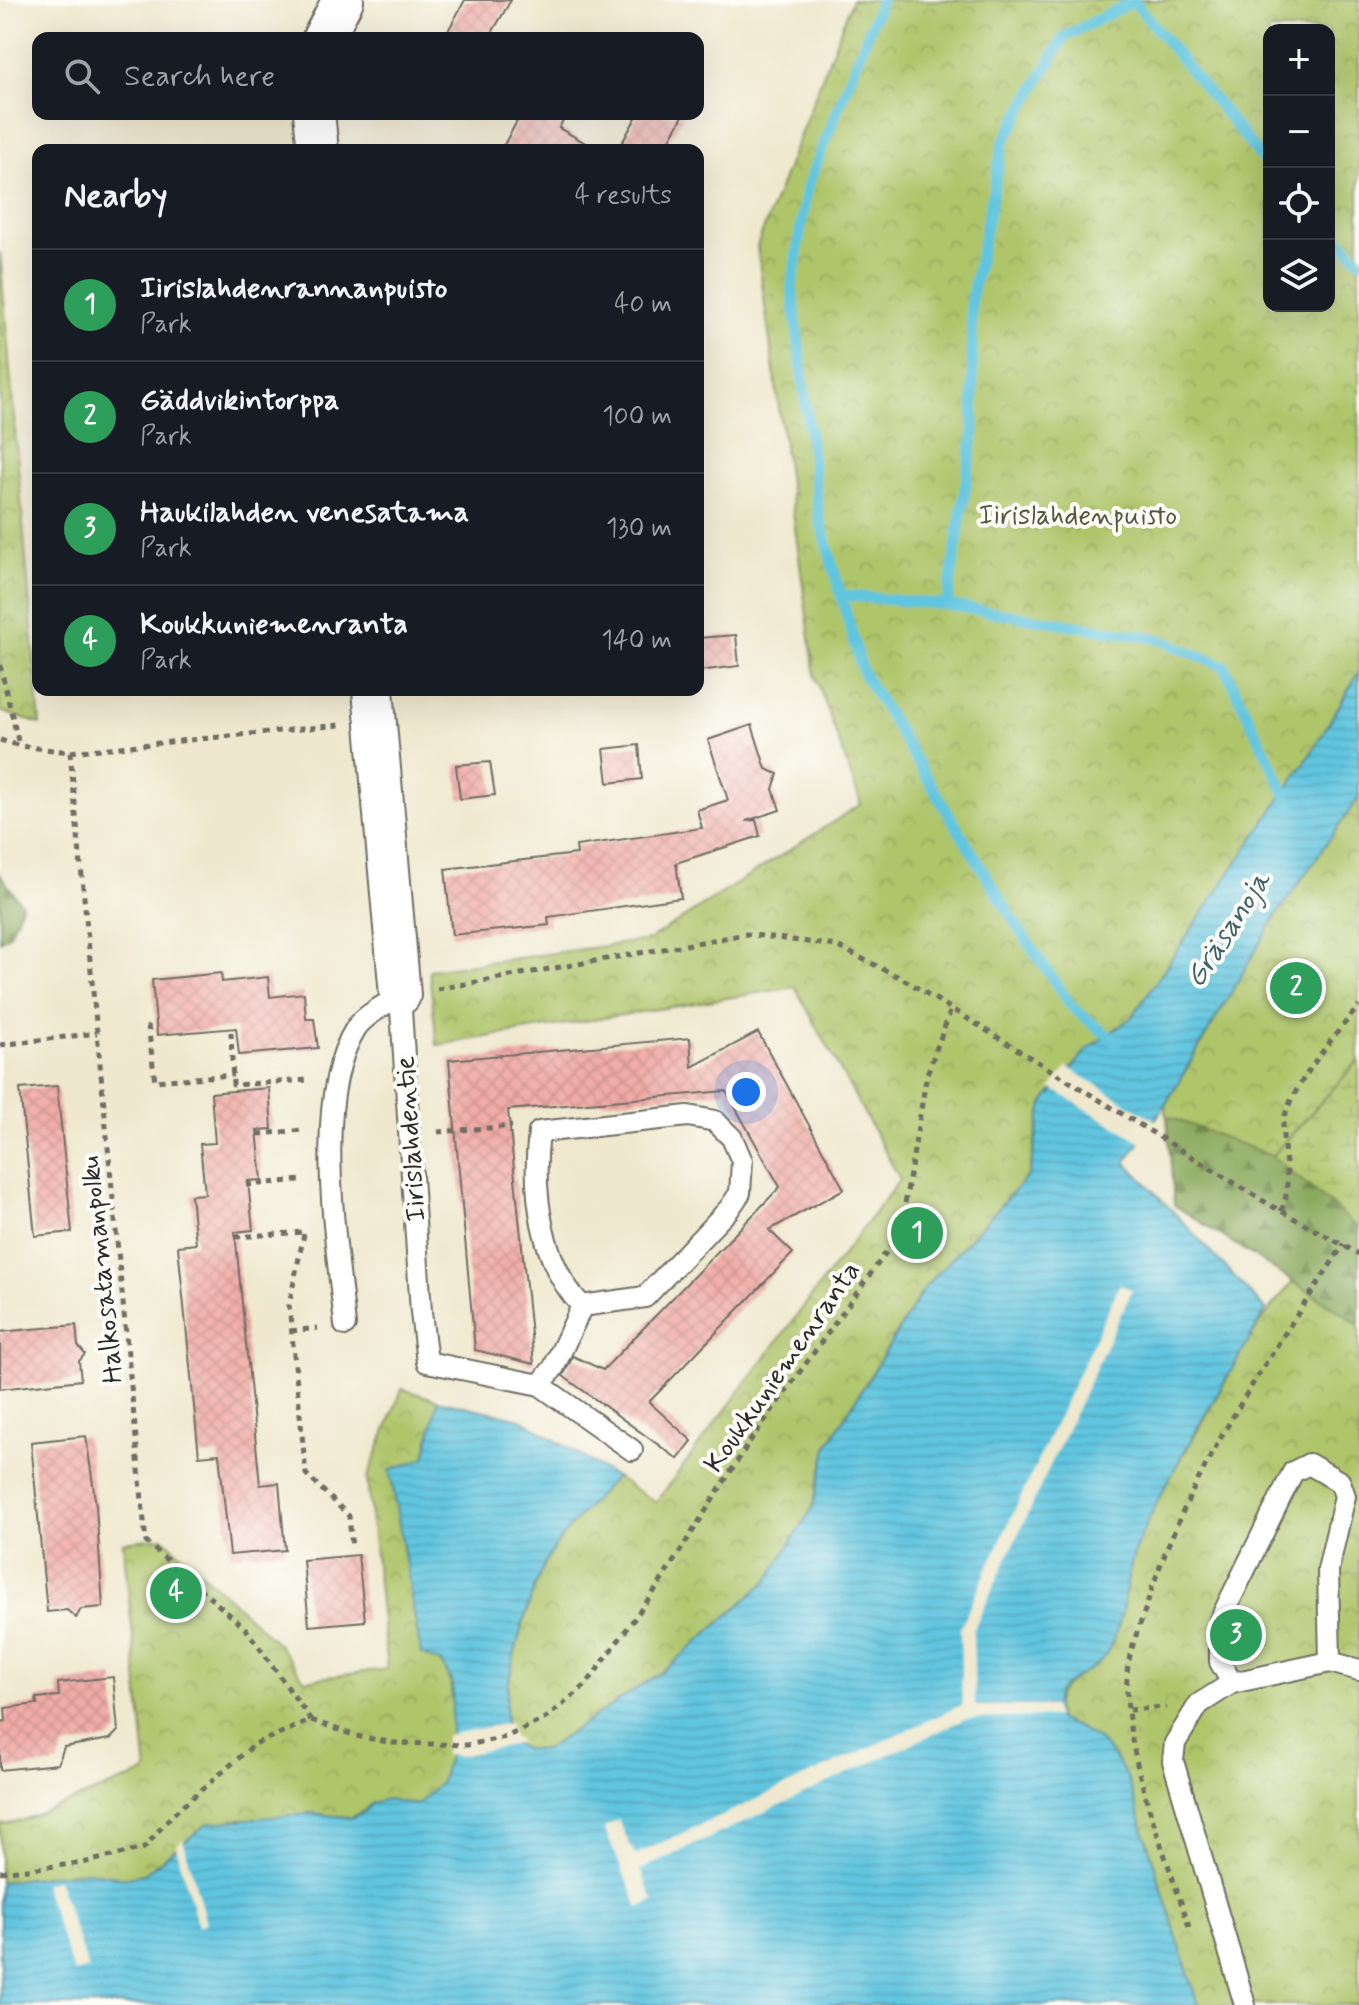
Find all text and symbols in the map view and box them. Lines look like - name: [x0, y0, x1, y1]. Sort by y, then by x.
- map controls: [1263, 24, 1335, 312]
- button: +: [1263, 24, 1335, 96]
- search box: [32, 32, 704, 120]
- icon: search: [60, 54, 104, 98]
- text: Search here: [124, 57, 275, 96]
- button: −: [1263, 96, 1335, 168]
- button: locate: [1263, 168, 1335, 240]
- text: Nearby: [64, 174, 168, 219]
- text: 4 results: [575, 179, 672, 213]
- button: layers: [1263, 240, 1335, 312]
- text: Iirislahdenrannanpuisto: [140, 269, 448, 308]
- text: 1: [84, 288, 96, 322]
- text: 40 m: [614, 288, 672, 322]
- text: Park: [140, 308, 192, 342]
- text: Gäddvikintorppa: [140, 381, 339, 420]
- text: 2: [84, 400, 96, 434]
- text: 100 m: [602, 400, 672, 434]
- text: Park: [140, 420, 192, 454]
- text: Haukilahden venesatama: [140, 493, 469, 532]
- park label: Iirislahdenpuisto: [979, 498, 1177, 535]
- text: 3: [84, 512, 96, 546]
- text: 130 m: [606, 512, 672, 546]
- text: Park: [140, 532, 192, 566]
- text: Koukkuniemenranta: [140, 605, 408, 644]
- text: 4: [82, 624, 98, 658]
- text: 140 m: [601, 624, 672, 658]
- text: Park: [140, 644, 192, 678]
- water label: Gräsanoja: [1176, 863, 1281, 995]
- pin: 2: [1270, 958, 1322, 1018]
- street label: Iirislahdentie: [387, 1055, 436, 1223]
- your location: [726, 1072, 766, 1112]
- street label: Halkosatamanpolku: [72, 1154, 133, 1385]
- pin: 1: [891, 1203, 943, 1263]
- street label: Koukkuniemenranta: [696, 1254, 870, 1480]
- pin: 4: [150, 1563, 202, 1623]
- pin: 3: [1210, 1605, 1262, 1665]

